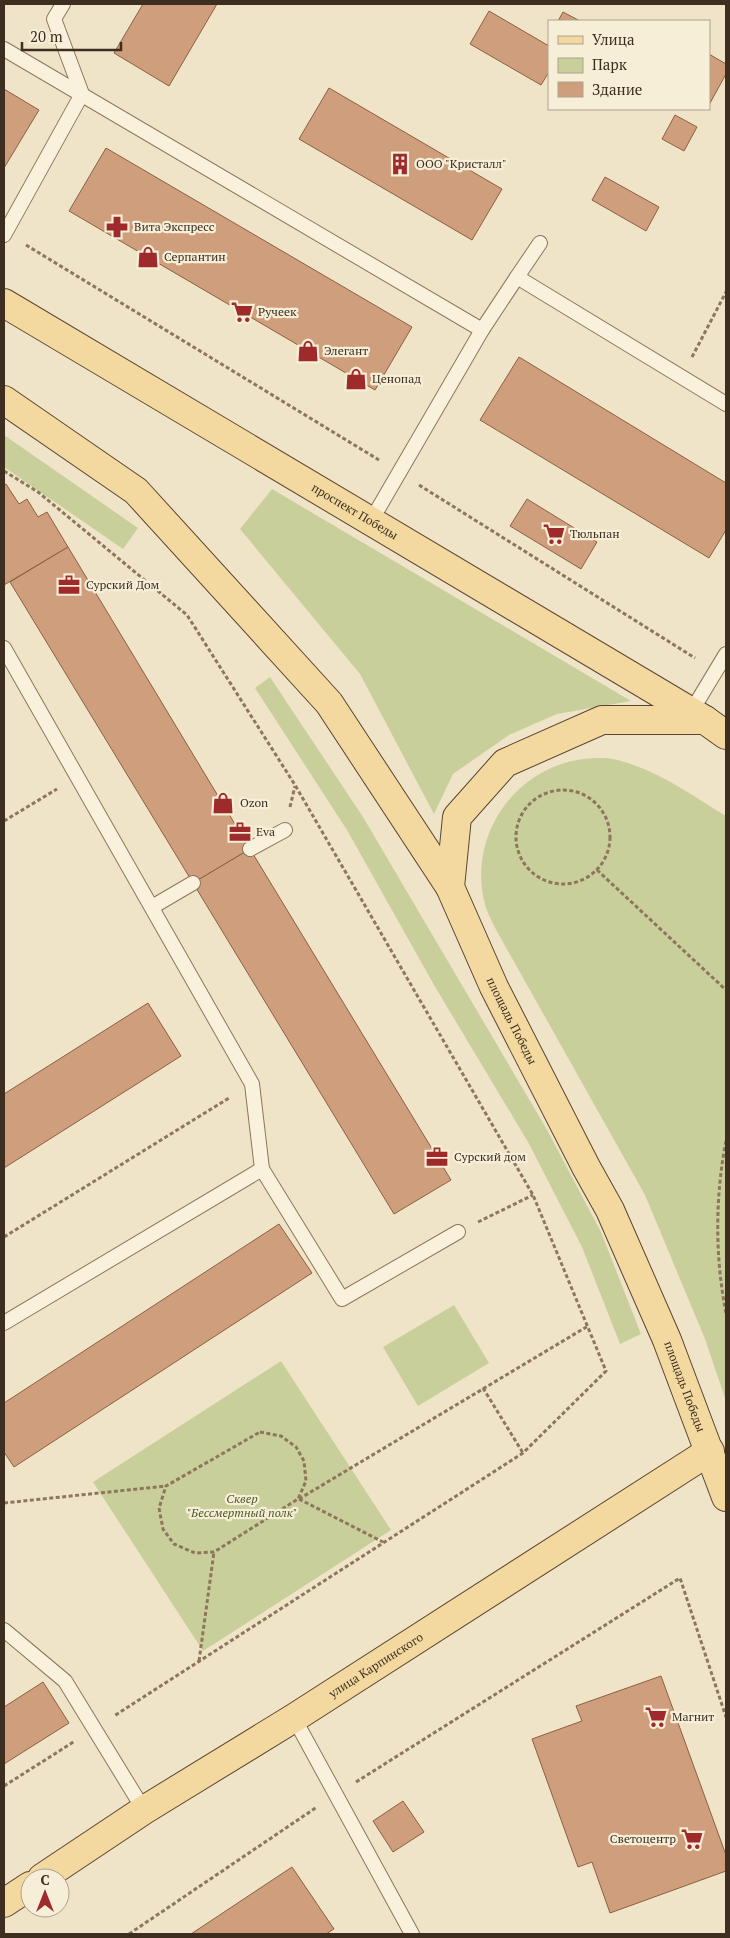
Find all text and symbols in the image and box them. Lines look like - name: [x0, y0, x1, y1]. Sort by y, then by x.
- scale bar: [22, 20, 121, 52]
- legend: [548, 20, 710, 110]
- text: 20 m: [30, 26, 63, 46]
- text: Улица: [592, 29, 635, 49]
- text: Парк: [592, 54, 628, 74]
- text: Здание: [592, 79, 642, 99]
- building icon: ООО "Кристалл": [387, 151, 413, 177]
- place label: ООО "Кристалл": [416, 156, 507, 171]
- pharmacy icon: Вита Экспресс: [104, 214, 130, 240]
- place label: Вита Экспресс: [134, 219, 215, 234]
- shop icon: Серпантин: [135, 244, 161, 270]
- place label: Серпантин: [164, 249, 226, 264]
- supermarket icon: Ручеек: [229, 299, 255, 325]
- place label: Ручеек: [258, 304, 297, 319]
- shop icon: Элегант: [295, 338, 321, 364]
- place label: Элегант: [324, 343, 368, 358]
- shop icon: Ценопад: [343, 366, 369, 392]
- place label: Ценопад: [372, 371, 421, 386]
- street label: проспект Победы: [309, 480, 401, 543]
- supermarket icon: Тюльпан: [541, 521, 567, 547]
- place label: Тюльпан: [570, 526, 620, 541]
- office icon: Сурский Дом: [56, 572, 82, 598]
- place label: Сурский Дом: [86, 577, 160, 592]
- shop icon: Ozon: [210, 790, 236, 816]
- place label: Ozon: [240, 795, 268, 810]
- office icon: Eva: [227, 819, 253, 845]
- place label: Eva: [256, 824, 275, 839]
- street label: площадь Победы: [484, 975, 540, 1067]
- office icon: Сурский дом: [424, 1144, 450, 1170]
- place label: Сурский дом: [454, 1149, 526, 1164]
- street label: площадь Победы: [661, 1339, 709, 1434]
- park label: Сквер "Бессмертный полк": [187, 1491, 297, 1520]
- street label: улица Карпинского: [325, 1629, 426, 1701]
- supermarket icon: Магнит: [643, 1704, 669, 1730]
- place label: Магнит: [672, 1709, 714, 1724]
- supermarket icon: Светоцентр: [679, 1826, 705, 1852]
- place label: Светоцентр: [610, 1831, 676, 1846]
- north arrow: [20, 1868, 70, 1918]
- text: С: [40, 1870, 50, 1889]

